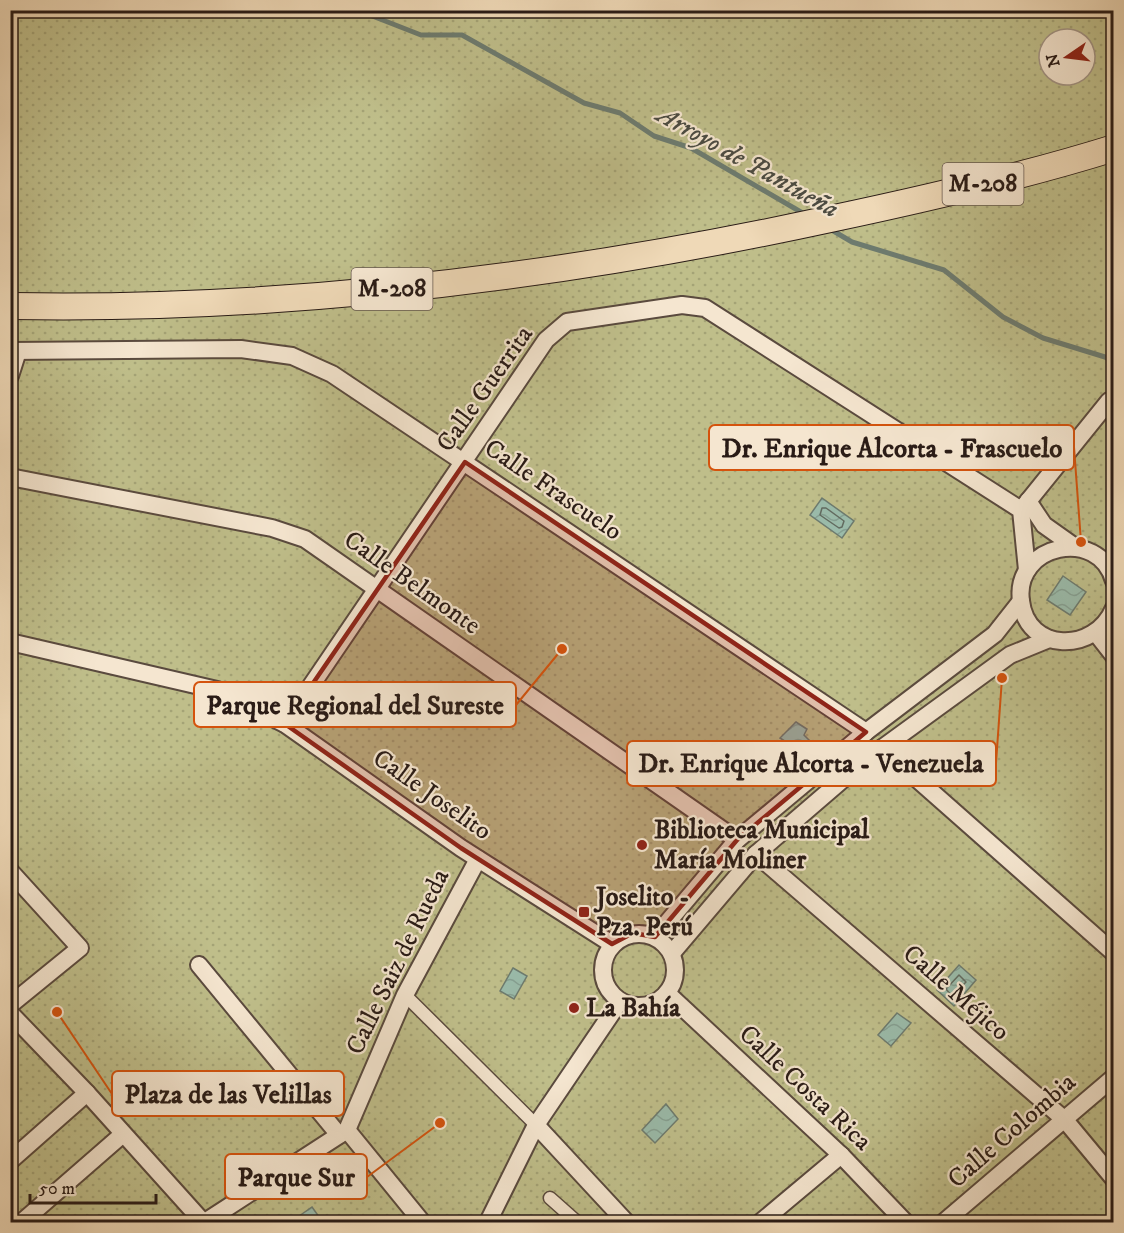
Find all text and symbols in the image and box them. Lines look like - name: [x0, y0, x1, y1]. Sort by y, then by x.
- north arrow: [1037, 27, 1097, 87]
- text: N: [1042, 52, 1065, 69]
- water label: Arroyo de Pantueña: [648, 97, 845, 226]
- road number: M-208: [942, 163, 1024, 205]
- road number: M-208: [352, 268, 432, 310]
- street label: Calle Guerrita: [429, 319, 541, 459]
- callout: Dr. Enrique Alcorta - Frascuelo: [709, 425, 1074, 470]
- street label: Calle Frascuelo: [478, 432, 628, 548]
- text: Dr. Enrique Alcorta - Frascuelo: [722, 432, 1062, 466]
- street label: Calle Belmonte: [337, 524, 487, 642]
- callout: Parque Regional del Sureste: [194, 682, 516, 727]
- text: Parque Regional del Sureste: [206, 689, 504, 723]
- callout: Dr. Enrique Alcorta - Venezuela: [627, 741, 996, 786]
- street label: Calle Joselito: [366, 742, 498, 848]
- text: Dr. Enrique Alcorta - Venezuela: [638, 747, 984, 781]
- place label: Biblioteca Municipal María Moliner: [654, 814, 870, 877]
- marker: Biblioteca Municipal María Moliner: [635, 838, 649, 852]
- street label: Calle Saiz de Rueda: [339, 864, 457, 1060]
- place label: Joselito - Pza. Perú: [593, 881, 693, 944]
- marker: Joselito - Pza. Perú: [577, 905, 591, 919]
- street label: Calle Méjico: [896, 938, 1016, 1048]
- place label: La Bahía: [586, 992, 681, 1025]
- marker: La Bahía: [567, 1001, 581, 1015]
- street label: Calle Costa Rica: [732, 1018, 878, 1158]
- street label: Calle Colombia: [941, 1066, 1083, 1196]
- callout: Plaza de las Velillas: [112, 1071, 344, 1116]
- text: Plaza de las Velillas: [124, 1078, 332, 1112]
- callout: Parque Sur: [225, 1154, 367, 1199]
- text: Parque Sur: [237, 1161, 356, 1195]
- scale bar: [30, 1167, 156, 1205]
- text: 50 m: [39, 1178, 75, 1200]

